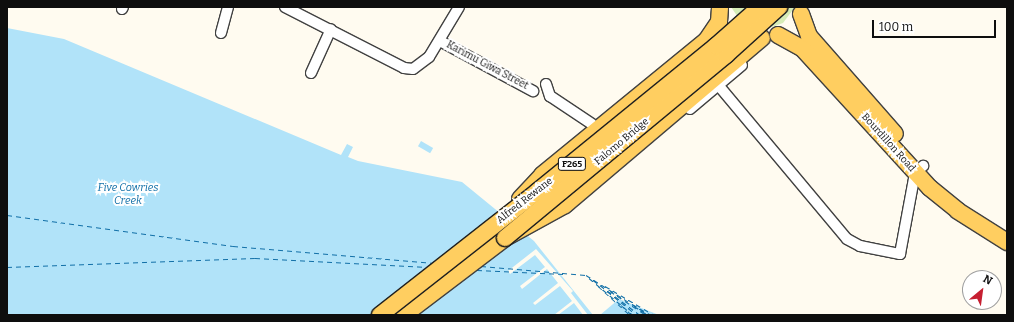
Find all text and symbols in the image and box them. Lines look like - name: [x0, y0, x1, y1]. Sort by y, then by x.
- scale bar: [874, 12, 998, 38]
- text: 100 m: [879, 20, 913, 34]
- street label: Karimu Giwa Street: [444, 39, 530, 93]
- street label: Bourdillon Road: [859, 111, 917, 175]
- street label: Falomo Bridge: [592, 116, 652, 168]
- road number: F265: [557, 157, 587, 171]
- street label: Alfred Rewane: [495, 175, 555, 227]
- water label: Five Cowries Creek: [97, 182, 159, 208]
- north arrow: [962, 270, 1002, 310]
- text: N: [981, 272, 994, 288]

